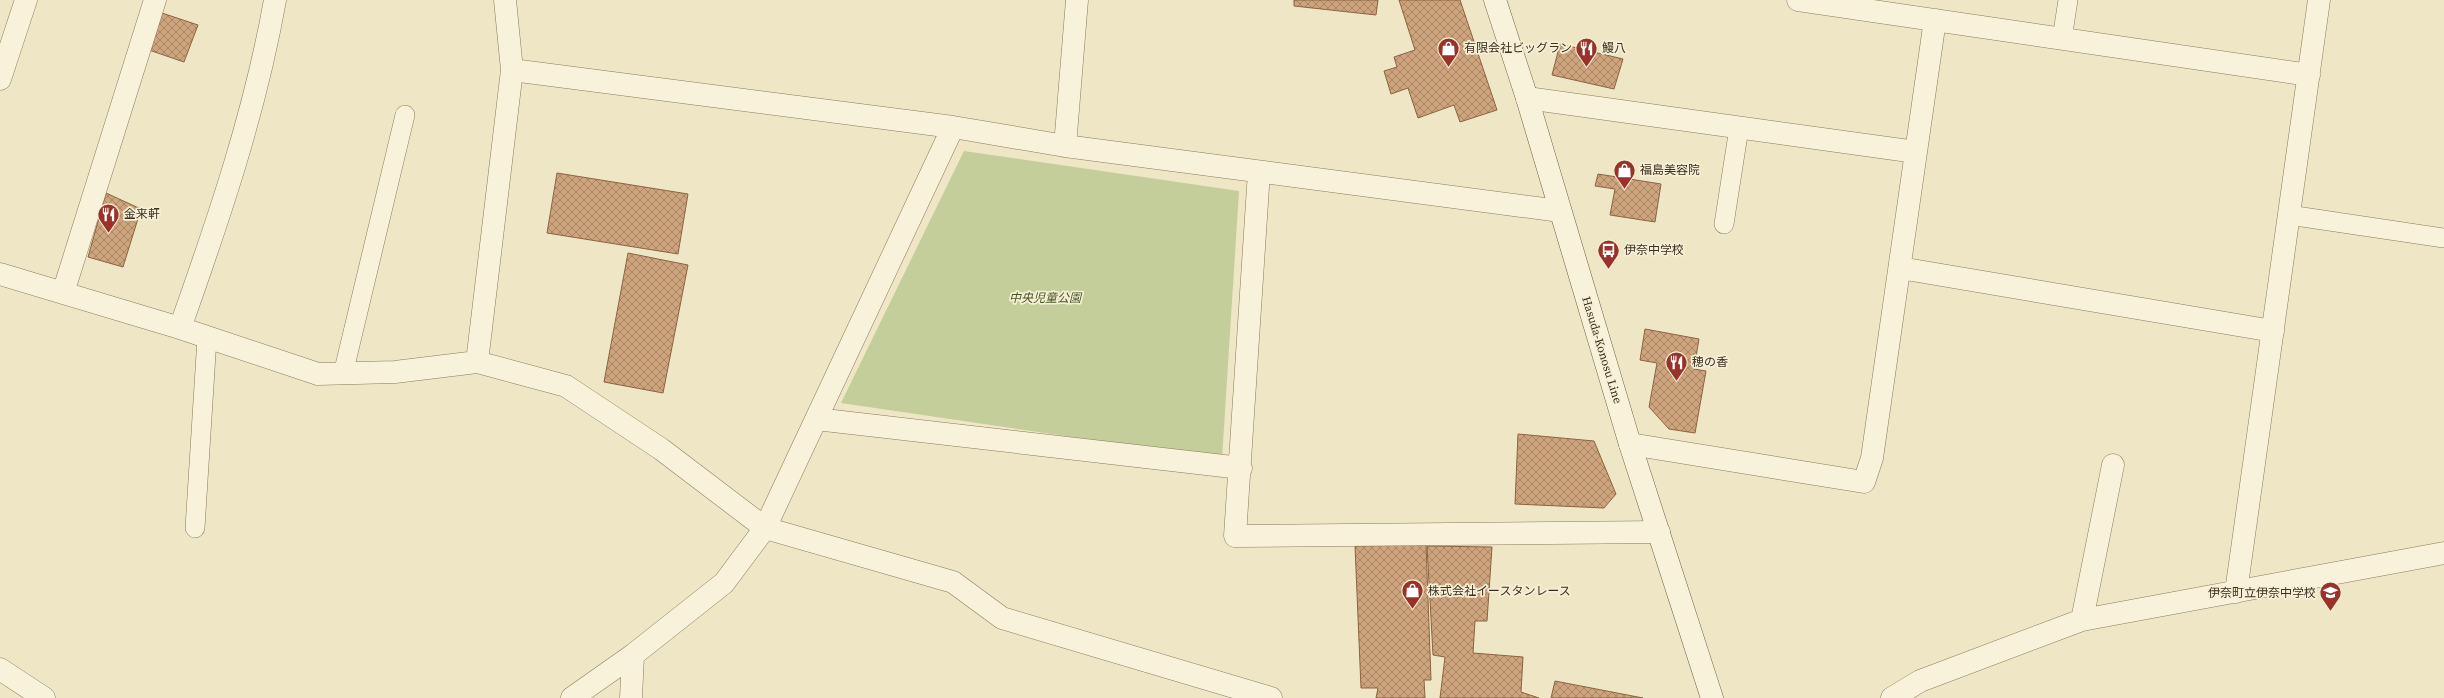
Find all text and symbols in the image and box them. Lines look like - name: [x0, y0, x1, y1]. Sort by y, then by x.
- shop icon: 有限会社ビッグラン: [1435, 35, 1461, 68]
- restaurant icon: 鰻八: [1574, 35, 1600, 68]
- place label: 有限会社ビッグラン: [1464, 40, 1572, 56]
- place label: 鰻八: [1602, 40, 1626, 56]
- shop icon: 福島美容院: [1611, 157, 1637, 190]
- place label: 福島美容院: [1640, 162, 1700, 178]
- restaurant icon: 金来軒: [95, 201, 121, 234]
- place label: 金来軒: [124, 206, 160, 222]
- bus stop icon: 伊奈中学校: [1596, 237, 1622, 270]
- place label: 伊奈中学校: [1624, 242, 1684, 258]
- park label: 中央児童公園: [1009, 290, 1083, 306]
- street label: Hasuda-Konosu Line: [1578, 295, 1626, 405]
- restaurant icon: 穂の香: [1663, 349, 1689, 382]
- place label: 穂の香: [1692, 354, 1728, 370]
- shop icon: 株式会社イースタンレース: [1399, 578, 1425, 611]
- school or university icon: 伊奈町立伊奈中学校: [2318, 580, 2344, 613]
- place label: 株式会社イースタンレース: [1428, 583, 1571, 599]
- place label: 伊奈町立伊奈中学校: [2208, 585, 2316, 601]

